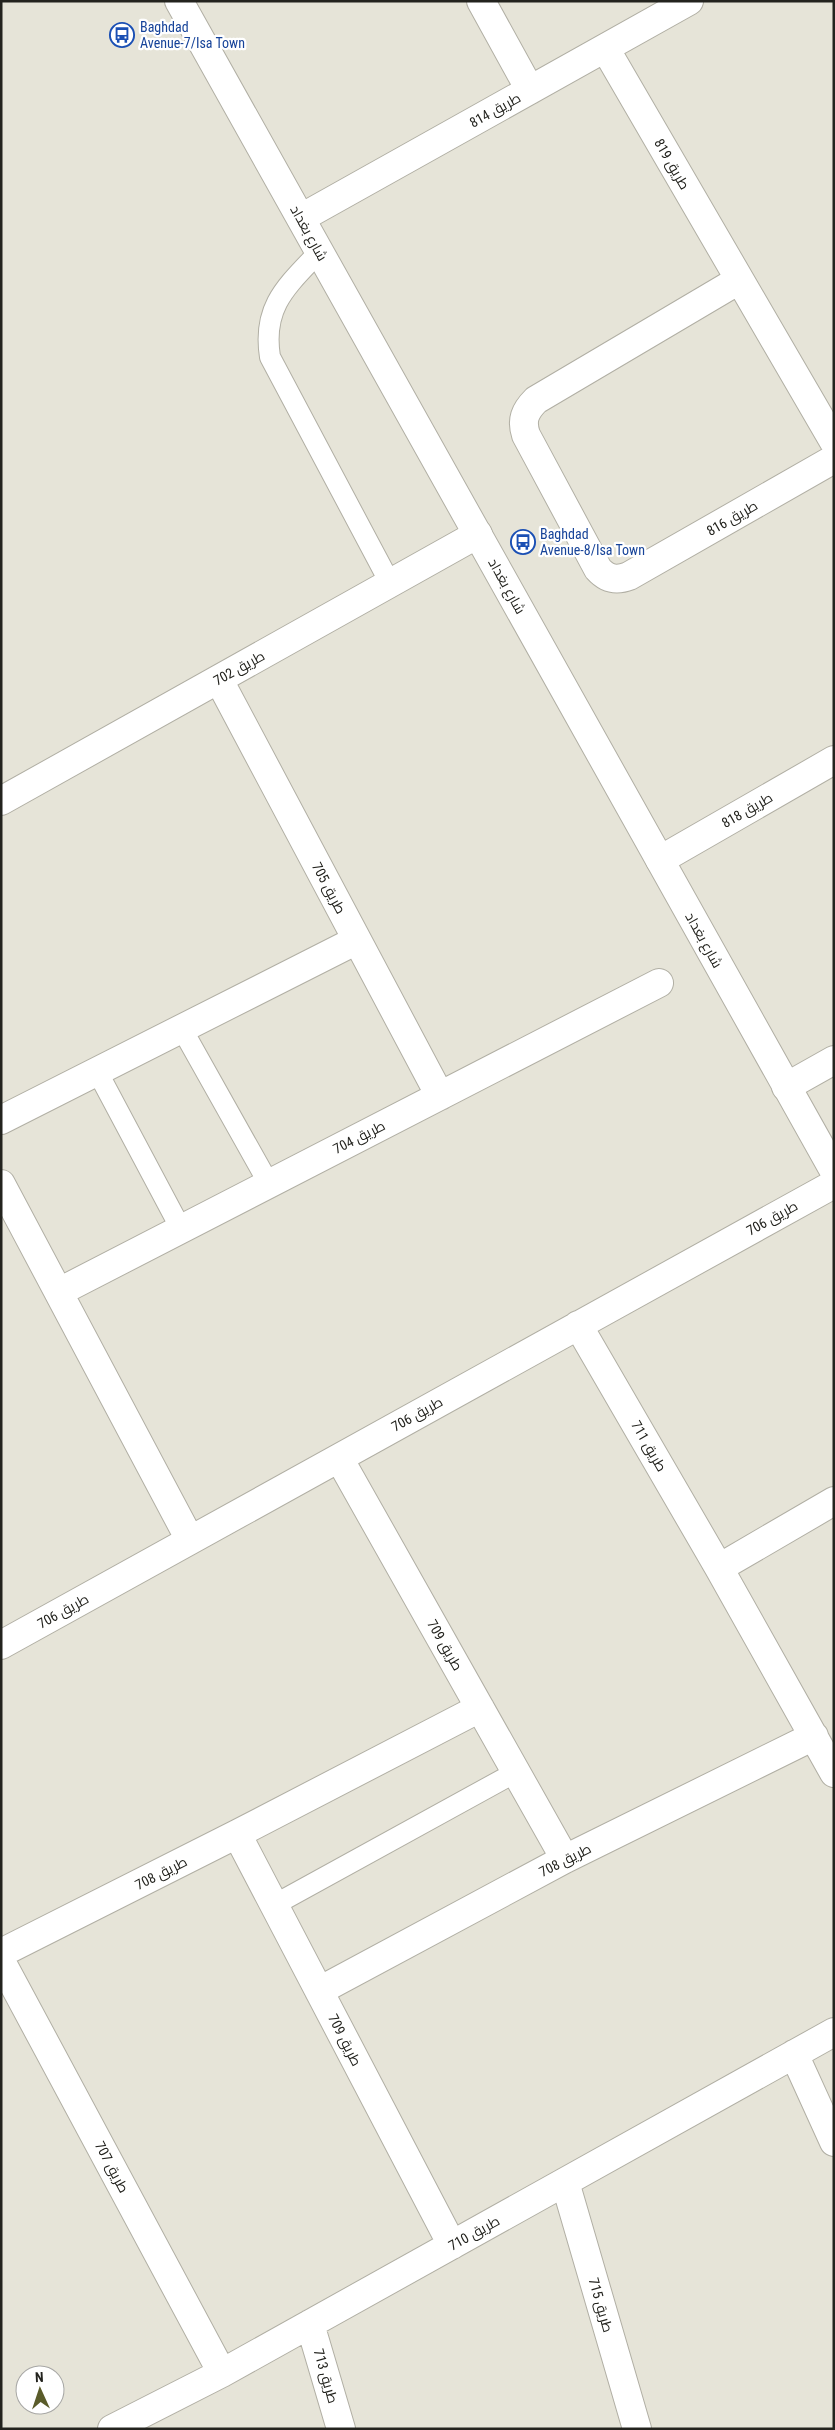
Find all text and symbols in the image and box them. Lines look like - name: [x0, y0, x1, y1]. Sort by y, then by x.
- place label: Baghdad Avenue-7/Isa Town: [140, 19, 245, 51]
- bus stop icon: Baghdad Avenue-7/Isa Town: [109, 22, 135, 48]
- street label: طريق 814: [467, 89, 524, 131]
- street label: طريق 819: [650, 136, 693, 193]
- street label: شارع بغداد: [286, 202, 331, 264]
- street label: طريق 816: [704, 497, 761, 540]
- place label: Baghdad Avenue-8/Isa Town: [540, 526, 645, 558]
- bus stop icon: Baghdad Avenue-8/Isa Town: [510, 529, 536, 555]
- street label: شارع بغداد: [484, 555, 529, 617]
- street label: طريق 702: [211, 647, 268, 689]
- street label: طريق 818: [719, 789, 776, 832]
- street label: طريق 705: [308, 860, 349, 917]
- street label: شارع بغداد: [681, 909, 726, 971]
- street label: طريق 704: [330, 1117, 388, 1158]
- street label: طريق 706: [744, 1197, 801, 1239]
- street label: طريق 706: [389, 1393, 446, 1435]
- street label: طريق 711: [627, 1418, 670, 1475]
- street label: طريق 706: [35, 1590, 92, 1632]
- street label: طريق 709: [423, 1617, 466, 1674]
- street label: طريق 708: [536, 1840, 594, 1881]
- street label: طريق 708: [132, 1853, 190, 1894]
- street label: طريق 709: [324, 2011, 365, 2069]
- street label: طريق 707: [91, 2139, 132, 2196]
- street label: طريق 710: [446, 2212, 503, 2254]
- street label: طريق 715: [585, 2276, 616, 2334]
- street label: طريق 713: [310, 2347, 341, 2405]
- north arrow: [15, 2365, 65, 2415]
- text: N: [35, 2369, 44, 2385]

